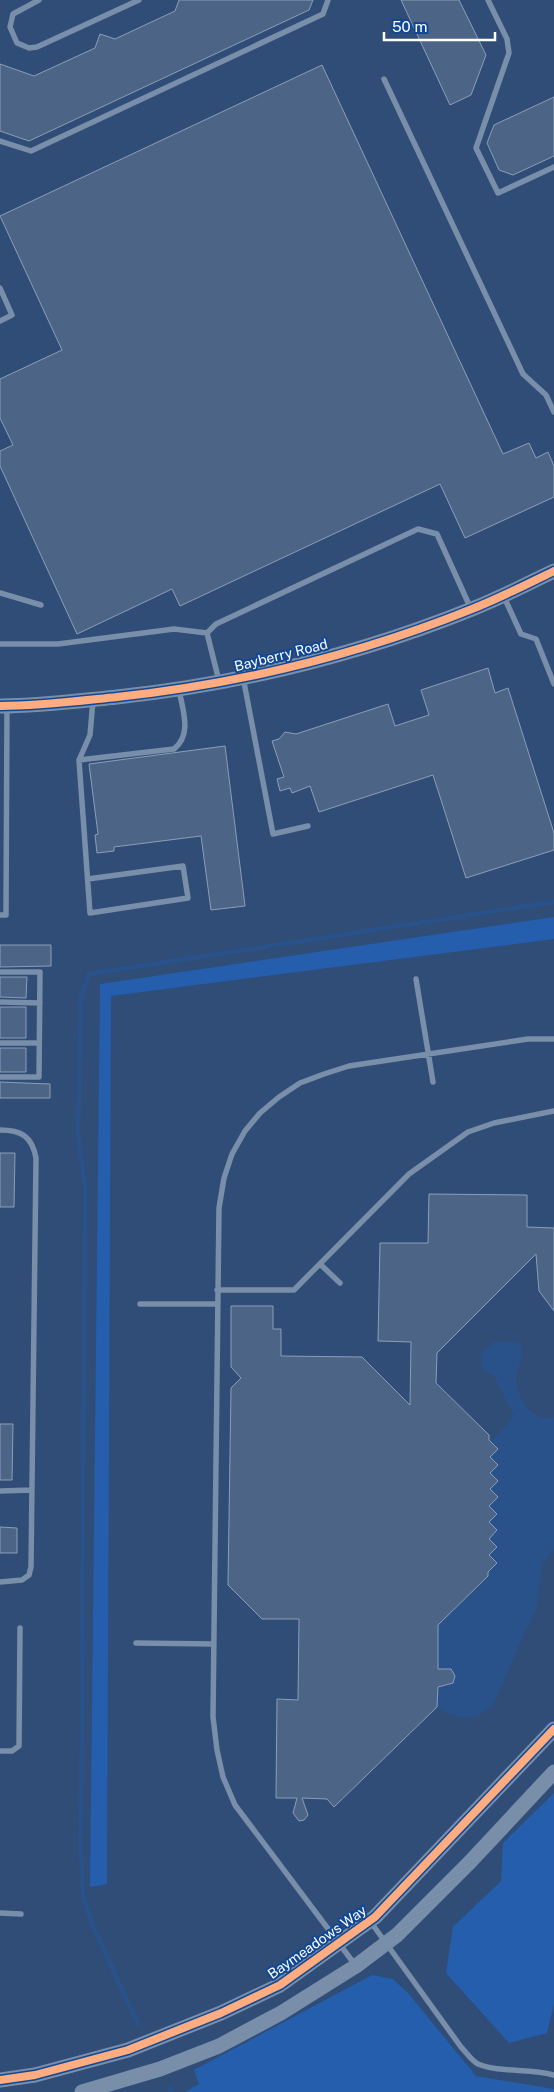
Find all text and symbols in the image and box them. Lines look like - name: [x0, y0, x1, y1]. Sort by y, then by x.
- scale bar: [384, 10, 495, 42]
- text: 50 m: [392, 18, 427, 35]
- street label: Bayberry Road: [233, 636, 329, 674]
- street label: Baymeadows Way: [265, 1902, 370, 1982]

